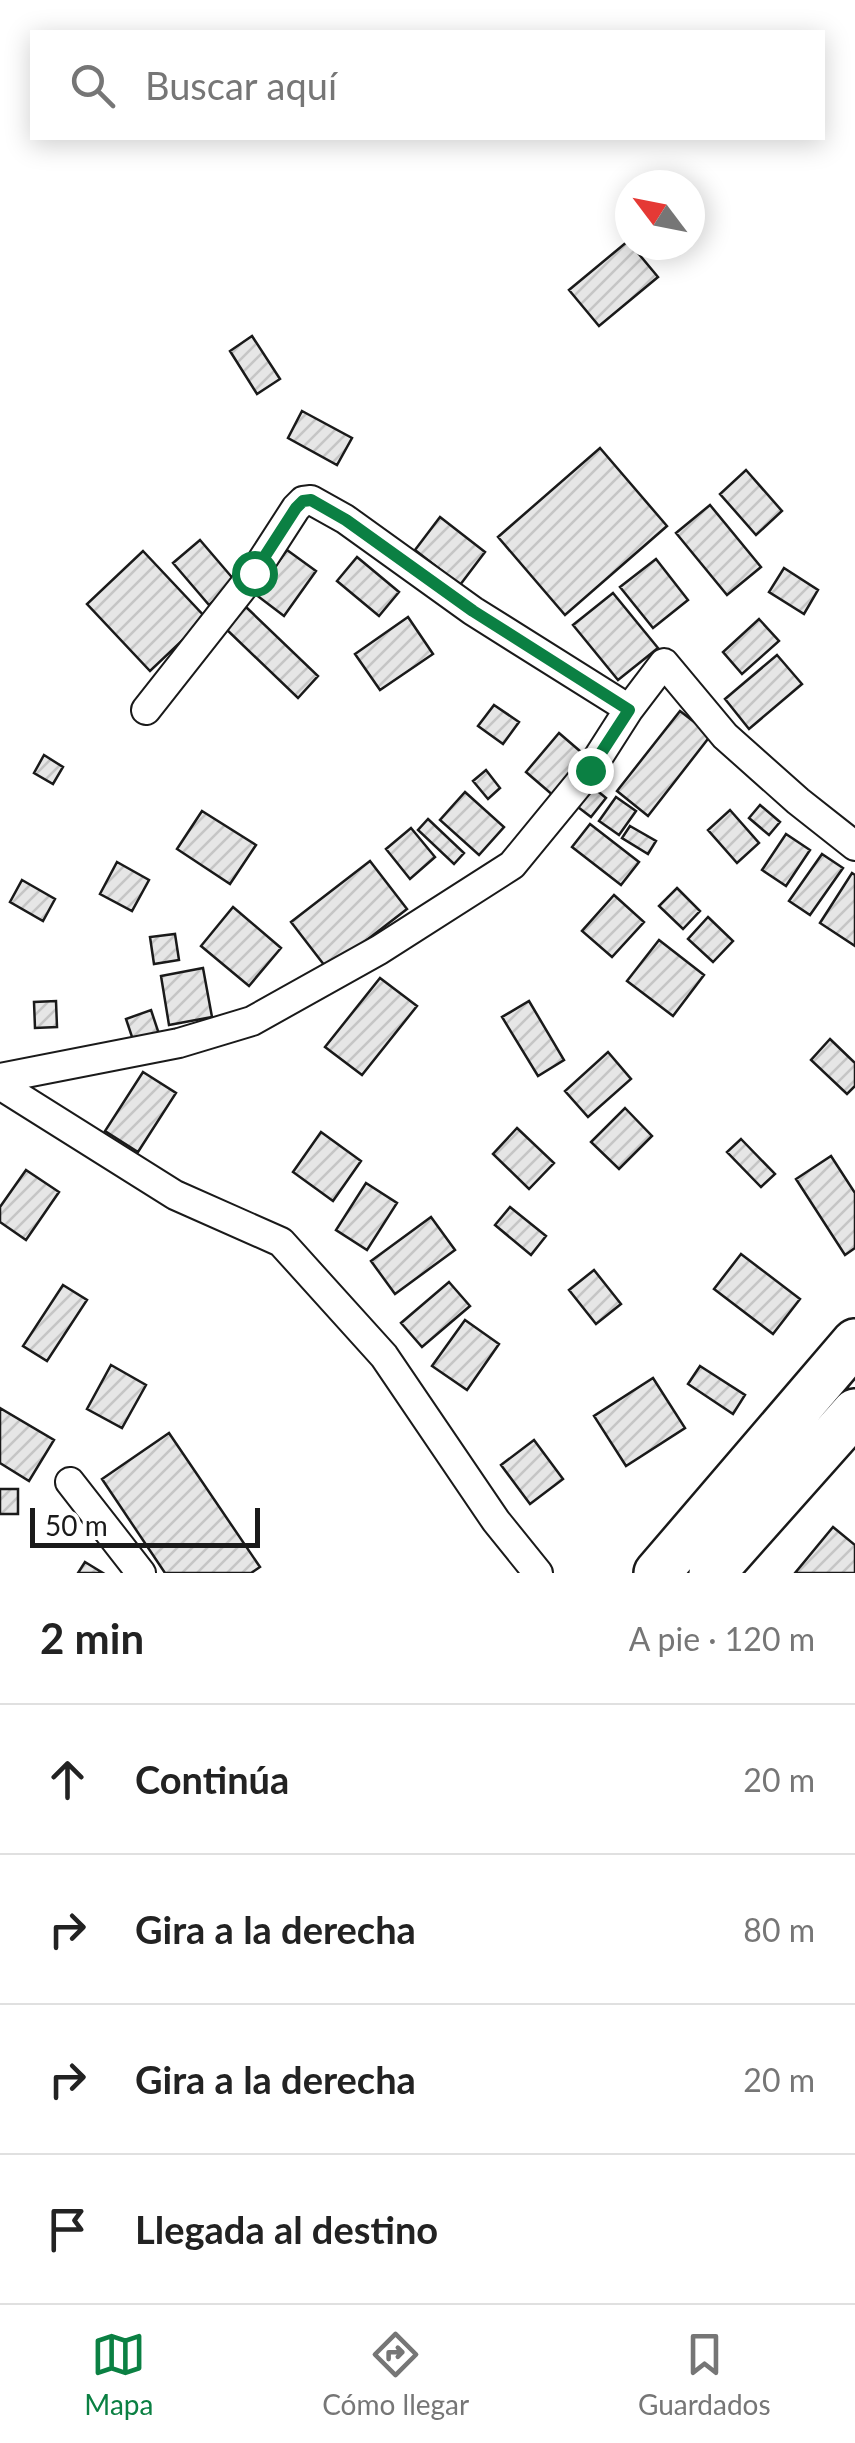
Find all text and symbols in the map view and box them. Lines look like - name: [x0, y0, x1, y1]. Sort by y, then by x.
- search box: [30, 30, 825, 140]
- icon: search: [65, 58, 120, 113]
- text: Buscar aquí: [145, 62, 337, 108]
- north arrow: [615, 170, 705, 260]
- route start: [232, 551, 278, 597]
- route end: [568, 748, 614, 794]
- scale bar: [30, 1503, 260, 1548]
- text: 50 m: [45, 1508, 108, 1542]
- text: 2 min: [40, 1613, 144, 1663]
- text: A pie · 120 m: [629, 1619, 815, 1658]
- icon: ahead: [40, 1752, 95, 1807]
- text: Continúa: [135, 1756, 289, 1802]
- text: 20 m: [743, 1760, 815, 1799]
- icon: right: [40, 1902, 95, 1957]
- text: Gira a la derecha: [135, 1906, 416, 1952]
- text: 80 m: [743, 1910, 815, 1949]
- icon: right: [40, 2052, 95, 2107]
- text: Gira a la derecha: [135, 2056, 416, 2102]
- text: 20 m: [743, 2060, 815, 2099]
- icon: arrive: [40, 2202, 95, 2257]
- text: Llegada al destino: [135, 2206, 438, 2252]
- tab: Mapa: [84, 2327, 153, 2421]
- tab: Cómo llegar: [322, 2327, 469, 2421]
- tab: Guardados: [638, 2327, 771, 2421]

